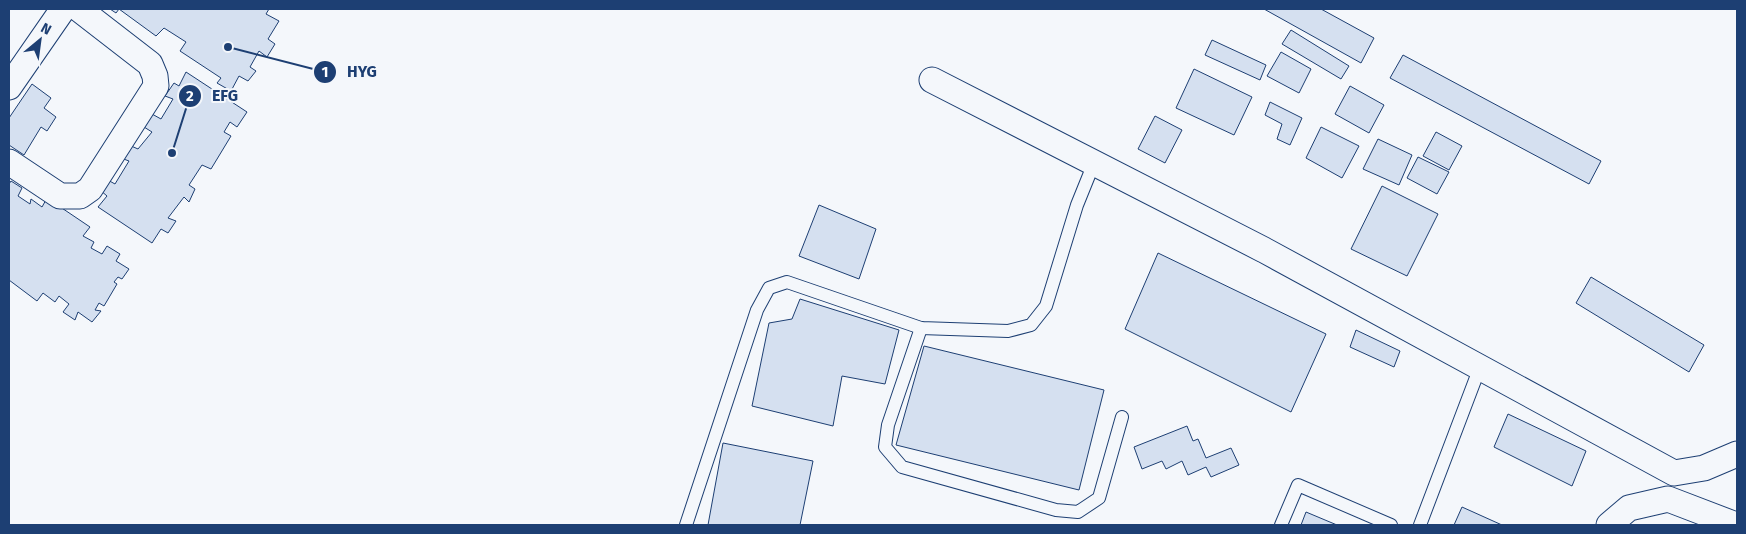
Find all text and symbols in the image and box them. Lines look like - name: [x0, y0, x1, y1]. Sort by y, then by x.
- north arrow: [15, 15, 65, 65]
- text: N: [38, 19, 54, 39]
- callout: HYG: [312, 56, 387, 87]
- text: HYG: [347, 62, 377, 81]
- text: 1: [322, 63, 328, 81]
- callout: EFG: [177, 80, 248, 111]
- text: EFG: [212, 86, 238, 105]
- text: 2: [186, 87, 194, 105]

